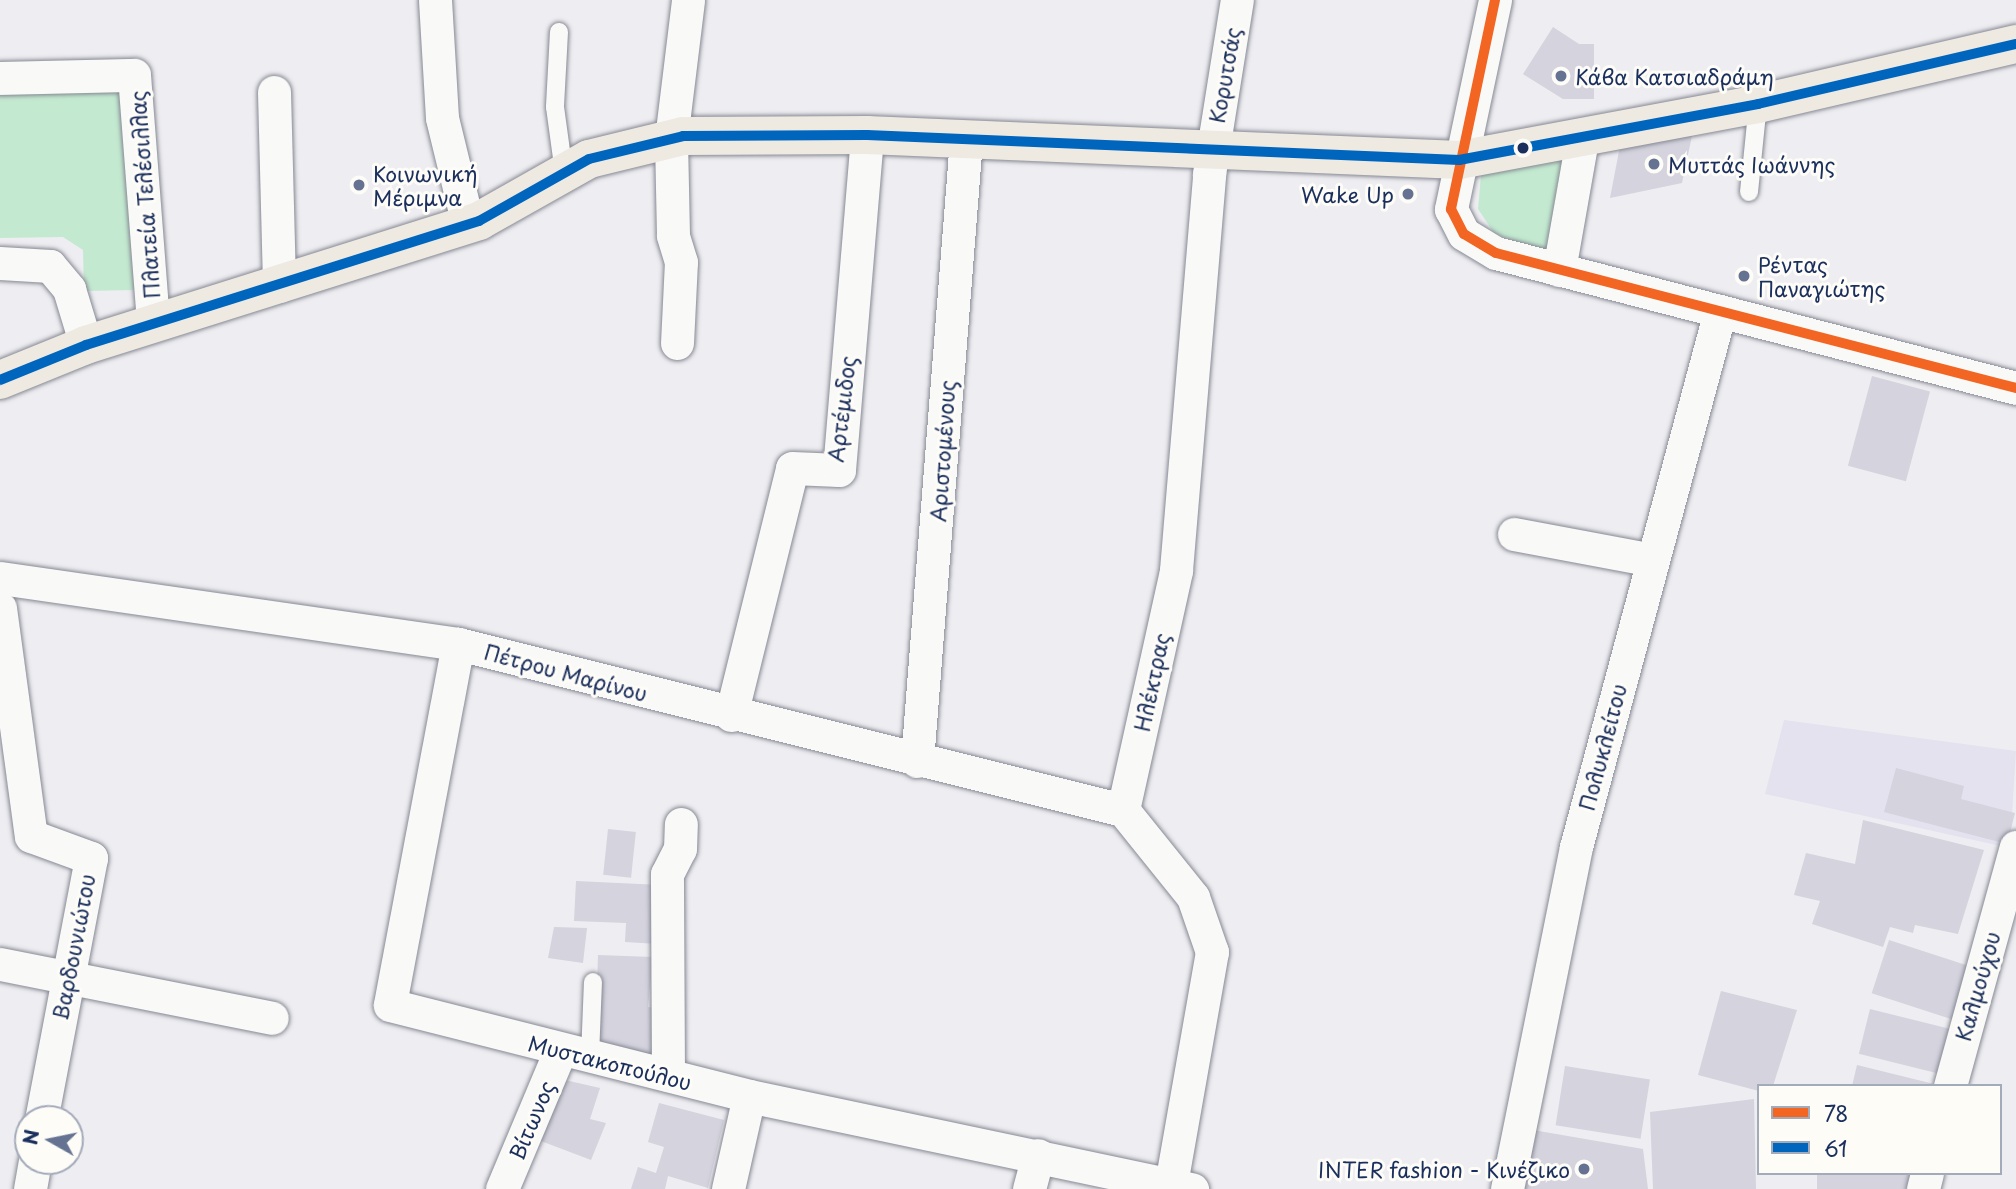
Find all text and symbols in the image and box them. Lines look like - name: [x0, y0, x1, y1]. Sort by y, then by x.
- street label: Κορυτσάς: [1203, 25, 1245, 125]
- place label: Κάβα Κατσιαδράμη: [1575, 63, 1773, 89]
- marker: Κάβα Κατσιαδράμη: [1553, 68, 1569, 84]
- street label: Πλατεία Τελέσιλλας: [124, 90, 164, 300]
- unlabelled marker: [1516, 141, 1530, 155]
- place label: Μυττάς Ιωάννης: [1668, 151, 1836, 177]
- marker: Μυττάς Ιωάννης: [1646, 156, 1662, 172]
- place label: Κοινωνική Μέριμνα: [373, 160, 478, 210]
- marker: Κοινωνική Μέριμνα: [351, 177, 367, 193]
- place label: Wake Up: [1301, 181, 1394, 207]
- marker: Wake Up: [1400, 186, 1416, 202]
- place label: Ρέντας Παναγιώτης: [1758, 251, 1885, 301]
- marker: Ρέντας Παναγιώτης: [1736, 268, 1752, 284]
- street label: Αρτέμιδος: [822, 354, 860, 464]
- street label: Αριστομένους: [924, 379, 960, 523]
- street label: Ηλέκτρας: [1128, 630, 1174, 734]
- street label: Πέτρου Μαρίνου: [482, 638, 650, 706]
- street label: Πολυκλείτου: [1573, 681, 1631, 813]
- street label: Βαρδουνιώτου: [46, 872, 100, 1022]
- street label: Καλμούχου: [1949, 928, 2005, 1044]
- street label: Μυστακοπούλου: [526, 1030, 694, 1094]
- street label: Βίτωνος: [503, 1077, 559, 1163]
- legend: [1757, 1084, 2002, 1175]
- text: 78: [1824, 1097, 1849, 1129]
- north arrow: [14, 1105, 84, 1175]
- text: N: [15, 1127, 45, 1147]
- text: 61: [1824, 1132, 1847, 1164]
- place label: INTER fashion - Κινέζικο: [1316, 1156, 1570, 1182]
- marker: INTER fashion - Κινέζικο: [1576, 1161, 1592, 1177]

